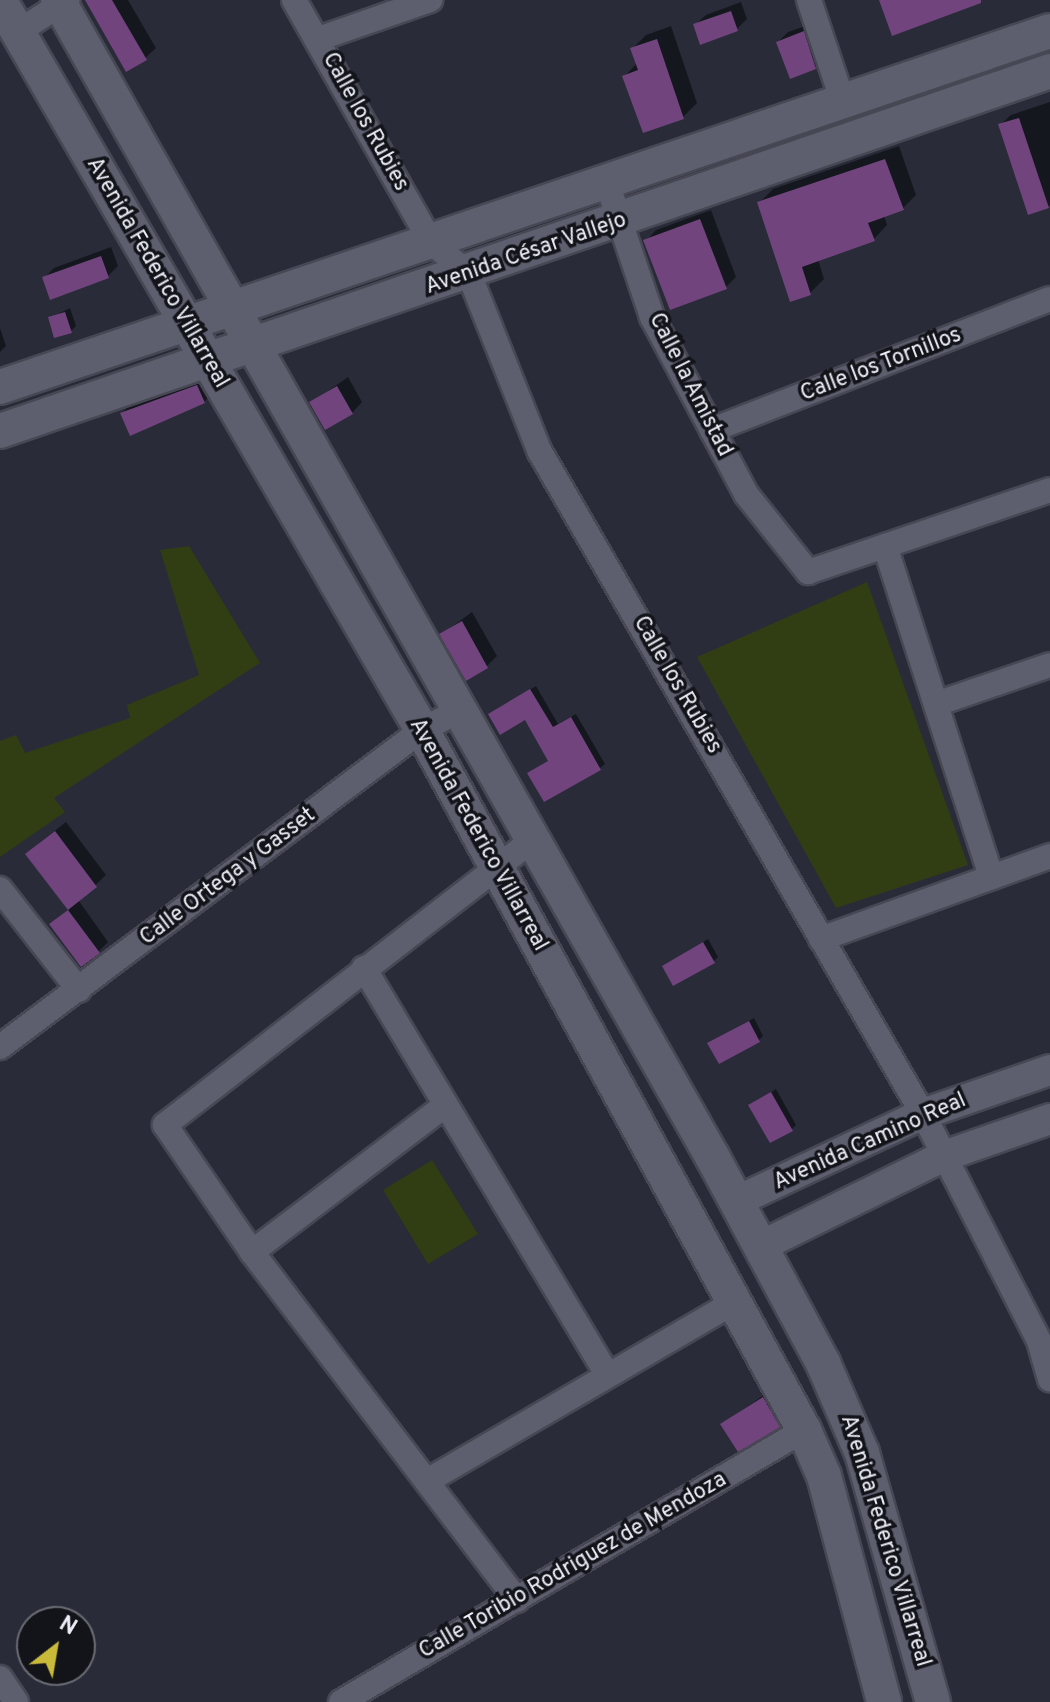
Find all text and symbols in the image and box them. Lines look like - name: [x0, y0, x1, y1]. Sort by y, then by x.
- street label: Calle los Rubies: [316, 48, 414, 196]
- street label: Avenida Federico Villarreal: [80, 153, 234, 393]
- street label: Avenida César Vallejo: [422, 207, 630, 301]
- street label: Calle la Amistad: [642, 308, 738, 462]
- street label: Calle los Tornillos: [796, 322, 966, 408]
- street label: Calle los Rubies: [627, 612, 727, 758]
- street label: Avenida Federico Villarreal: [403, 714, 553, 956]
- street label: Calle Ortega y Gasset: [135, 802, 321, 952]
- street label: Avenida Camino Real: [770, 1088, 970, 1196]
- street label: Avenida Federico Villarreal: [834, 1411, 936, 1671]
- street label: Calle Toribio Rodriguez de Mendoza: [414, 1467, 732, 1665]
- north arrow: [16, 1606, 96, 1686]
- text: N: [54, 1611, 81, 1642]

